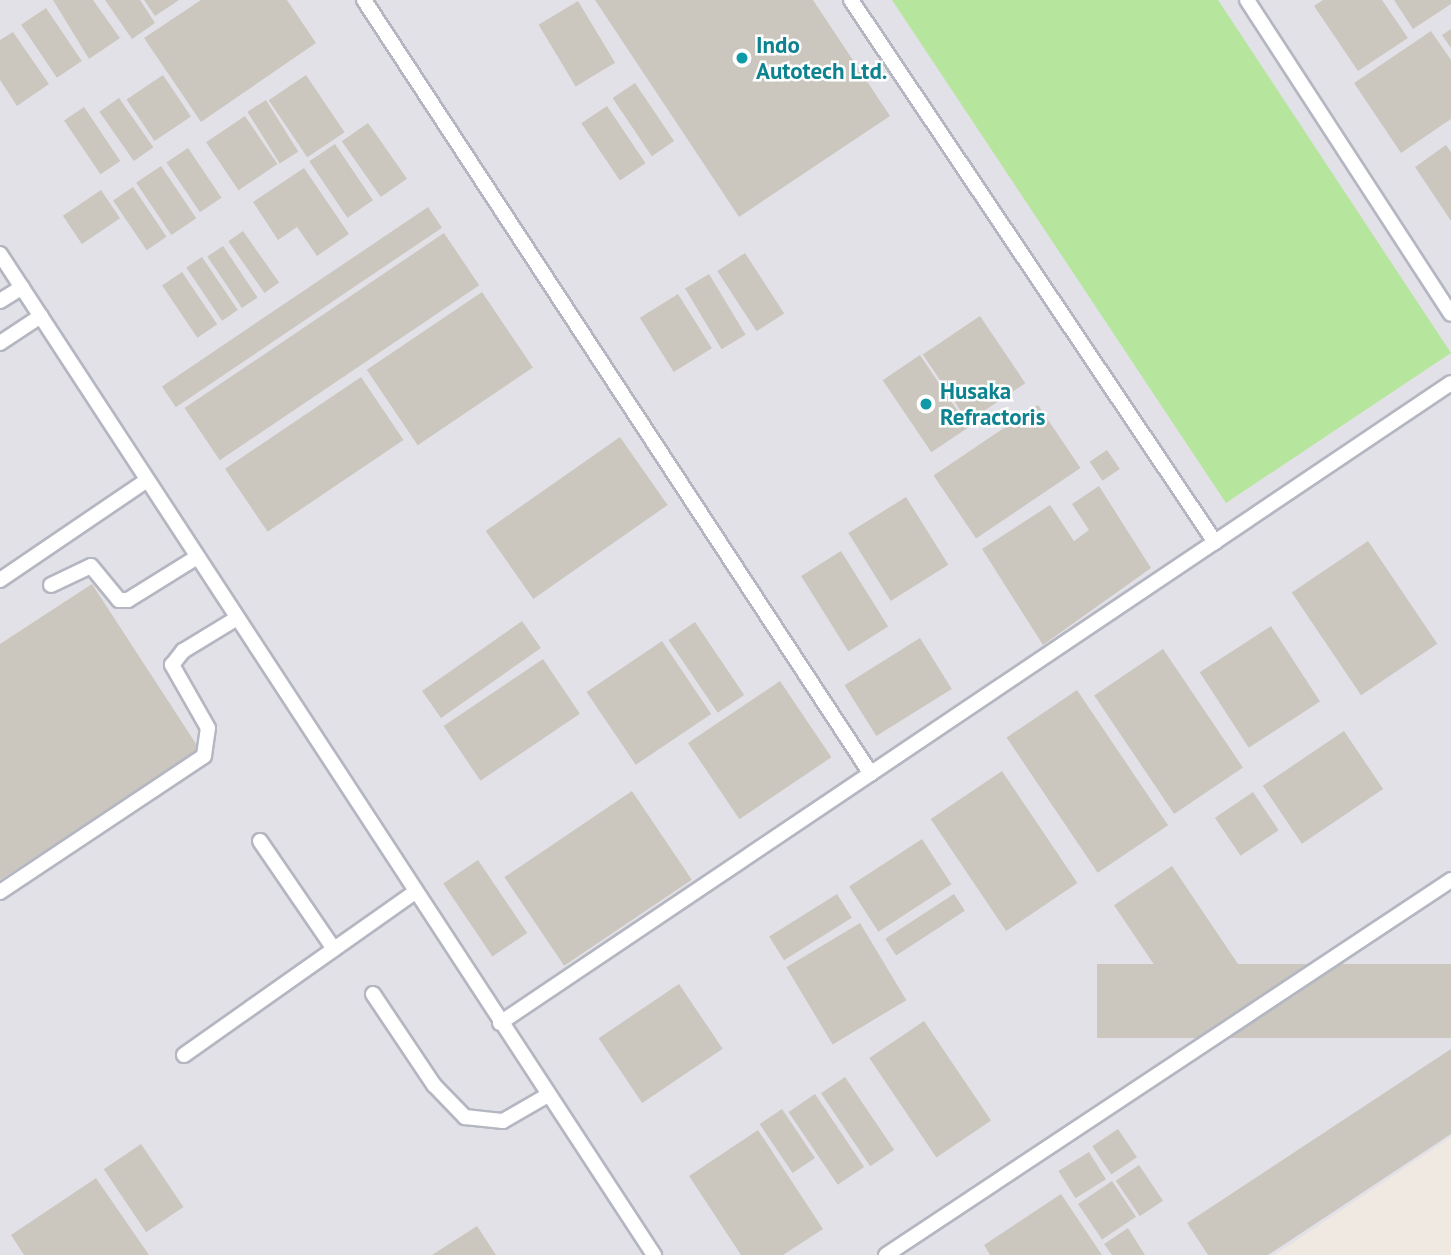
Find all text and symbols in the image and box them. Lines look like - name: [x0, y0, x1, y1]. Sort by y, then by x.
- place label: Indo Autotech Ltd.: [756, 31, 887, 85]
- marker: Indo Autotech Ltd.: [734, 50, 750, 66]
- place label: Husaka Refractoris: [940, 377, 1045, 431]
- marker: Husaka Refractoris: [918, 396, 934, 412]

